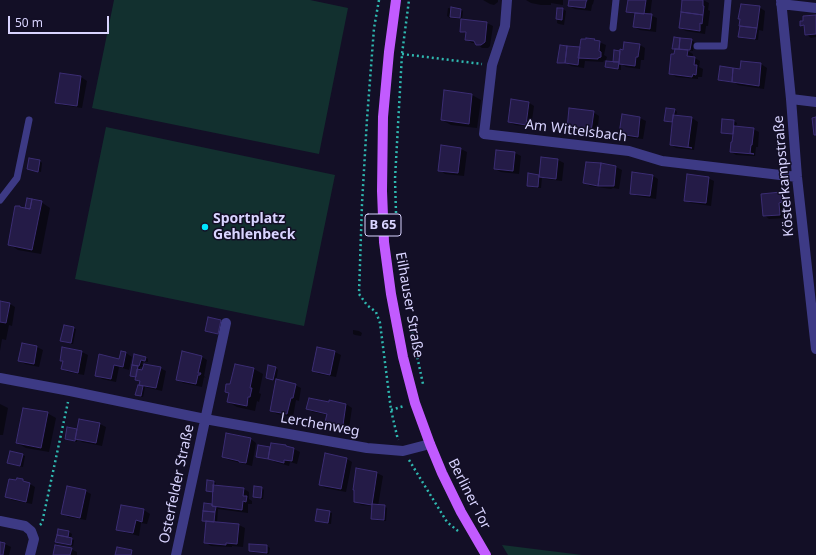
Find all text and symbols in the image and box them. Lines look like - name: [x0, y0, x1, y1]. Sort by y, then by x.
- scale bar: [10, 8, 111, 34]
- text: 50 m: [15, 14, 43, 31]
- street label: Kösterkampstraße: [770, 115, 798, 237]
- street label: Am Wittelsbach: [524, 116, 628, 146]
- place label: Sportplatz Gehlenbeck: [213, 211, 295, 244]
- road number: B 65: [365, 214, 401, 236]
- marker: Sportplatz Gehlenbeck: [200, 222, 210, 232]
- street label: Eilhauser Straße: [391, 251, 427, 359]
- street label: Lerchenweg: [279, 410, 361, 440]
- street label: Osterfelder Straße: [156, 423, 198, 545]
- street label: Berliner Tor: [444, 456, 494, 532]

